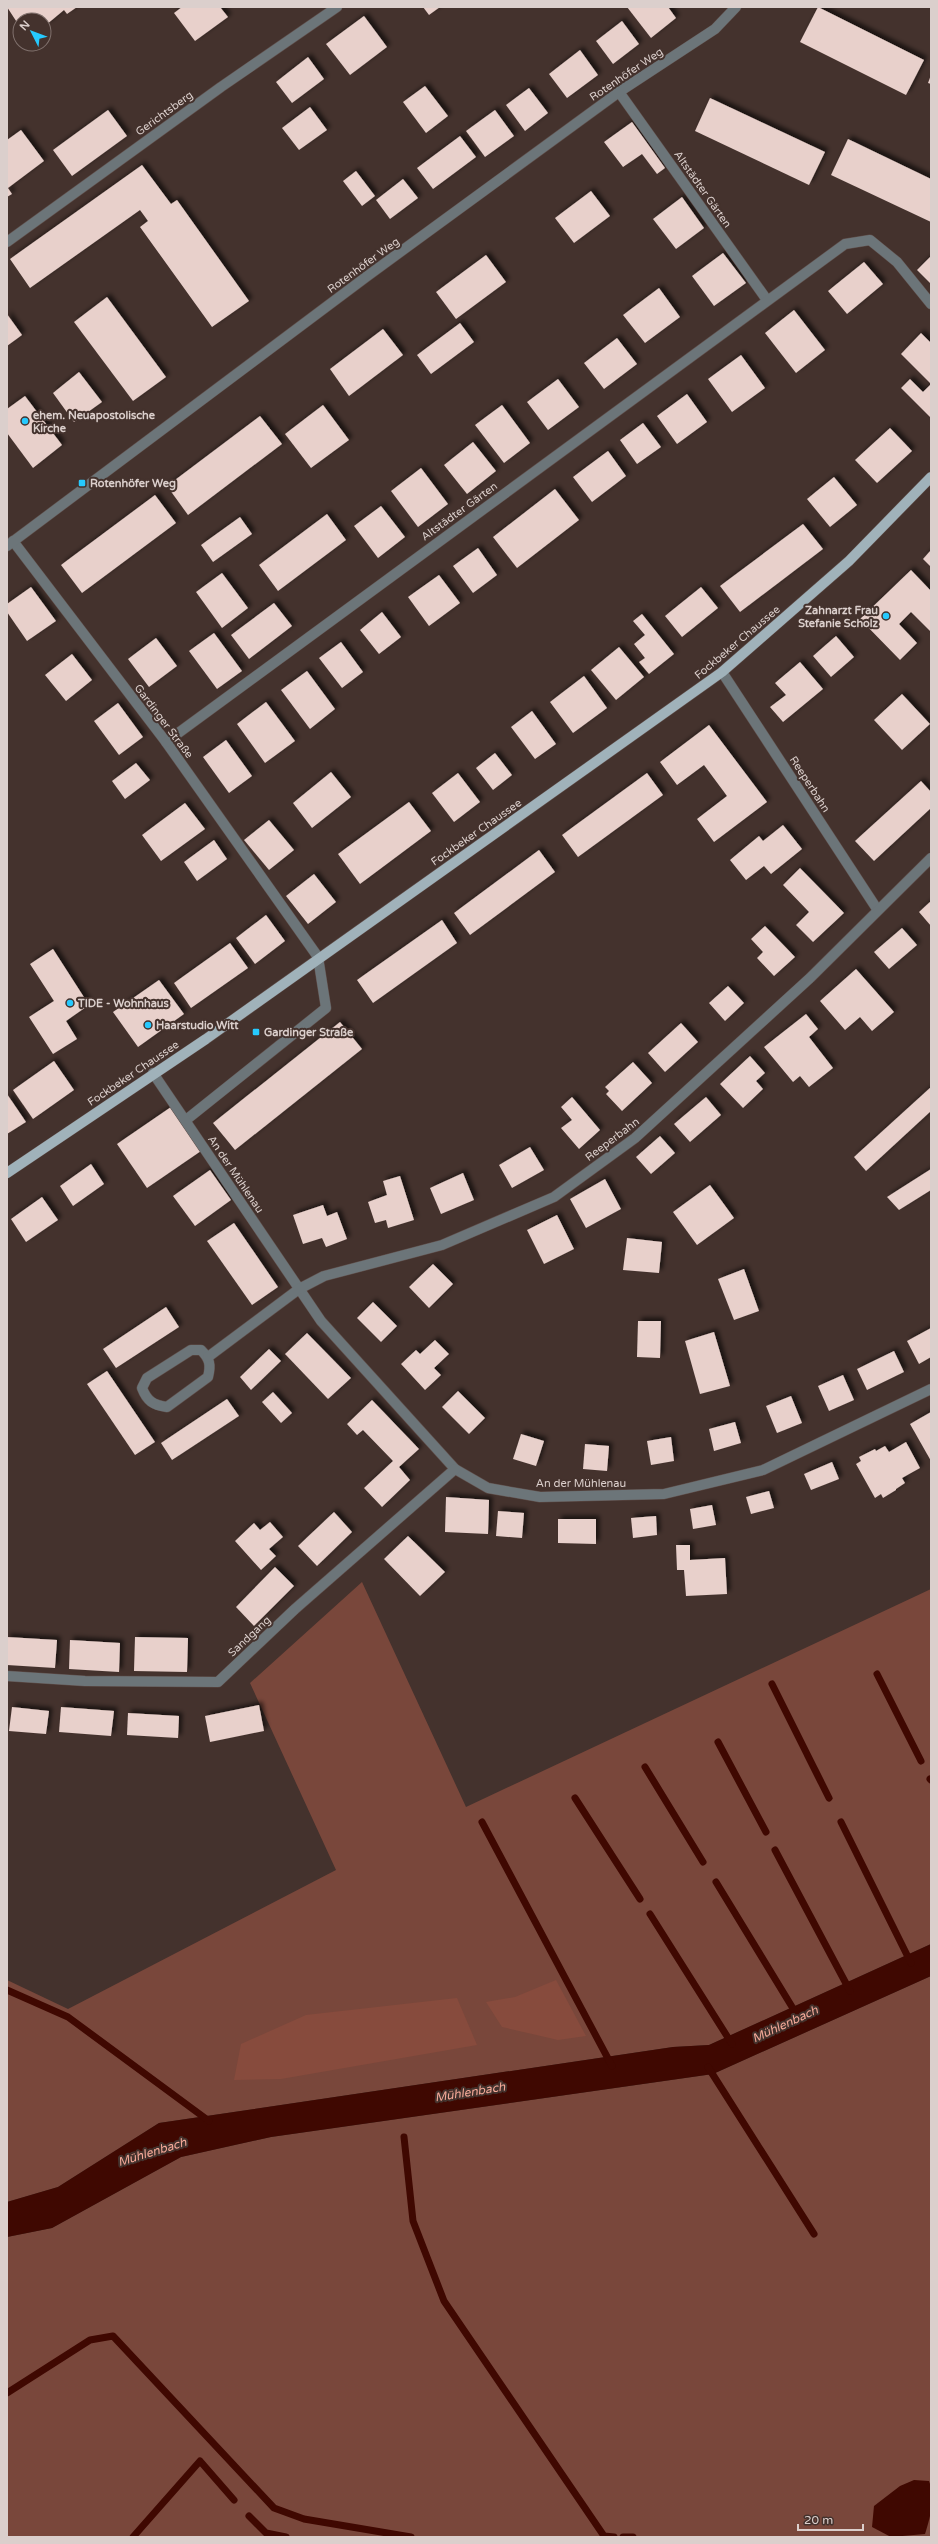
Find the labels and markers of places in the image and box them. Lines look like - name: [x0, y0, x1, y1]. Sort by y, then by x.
- place label: ehem. Neuapostolische Kirche: [33, 409, 156, 435]
- marker: ehem. Neuapostolische Kirche: [20, 416, 30, 426]
- place label: Rotenhöfer Weg: [90, 477, 176, 491]
- marker: Rotenhöfer Weg: [77, 478, 87, 488]
- place label: Zahnarzt Frau Stefanie Scholz: [798, 604, 879, 630]
- marker: Zahnarzt Frau Stefanie Scholz: [881, 611, 891, 621]
- place label: TIDE - Wohnhaus: [77, 997, 170, 1010]
- marker: TIDE - Wohnhaus: [65, 998, 75, 1008]
- place label: Haarstudio Witt: [156, 1019, 239, 1032]
- marker: Haarstudio Witt: [143, 1020, 153, 1030]
- place label: Gardinger Straße: [264, 1026, 354, 1040]
- marker: Gardinger Straße: [251, 1027, 261, 1037]

